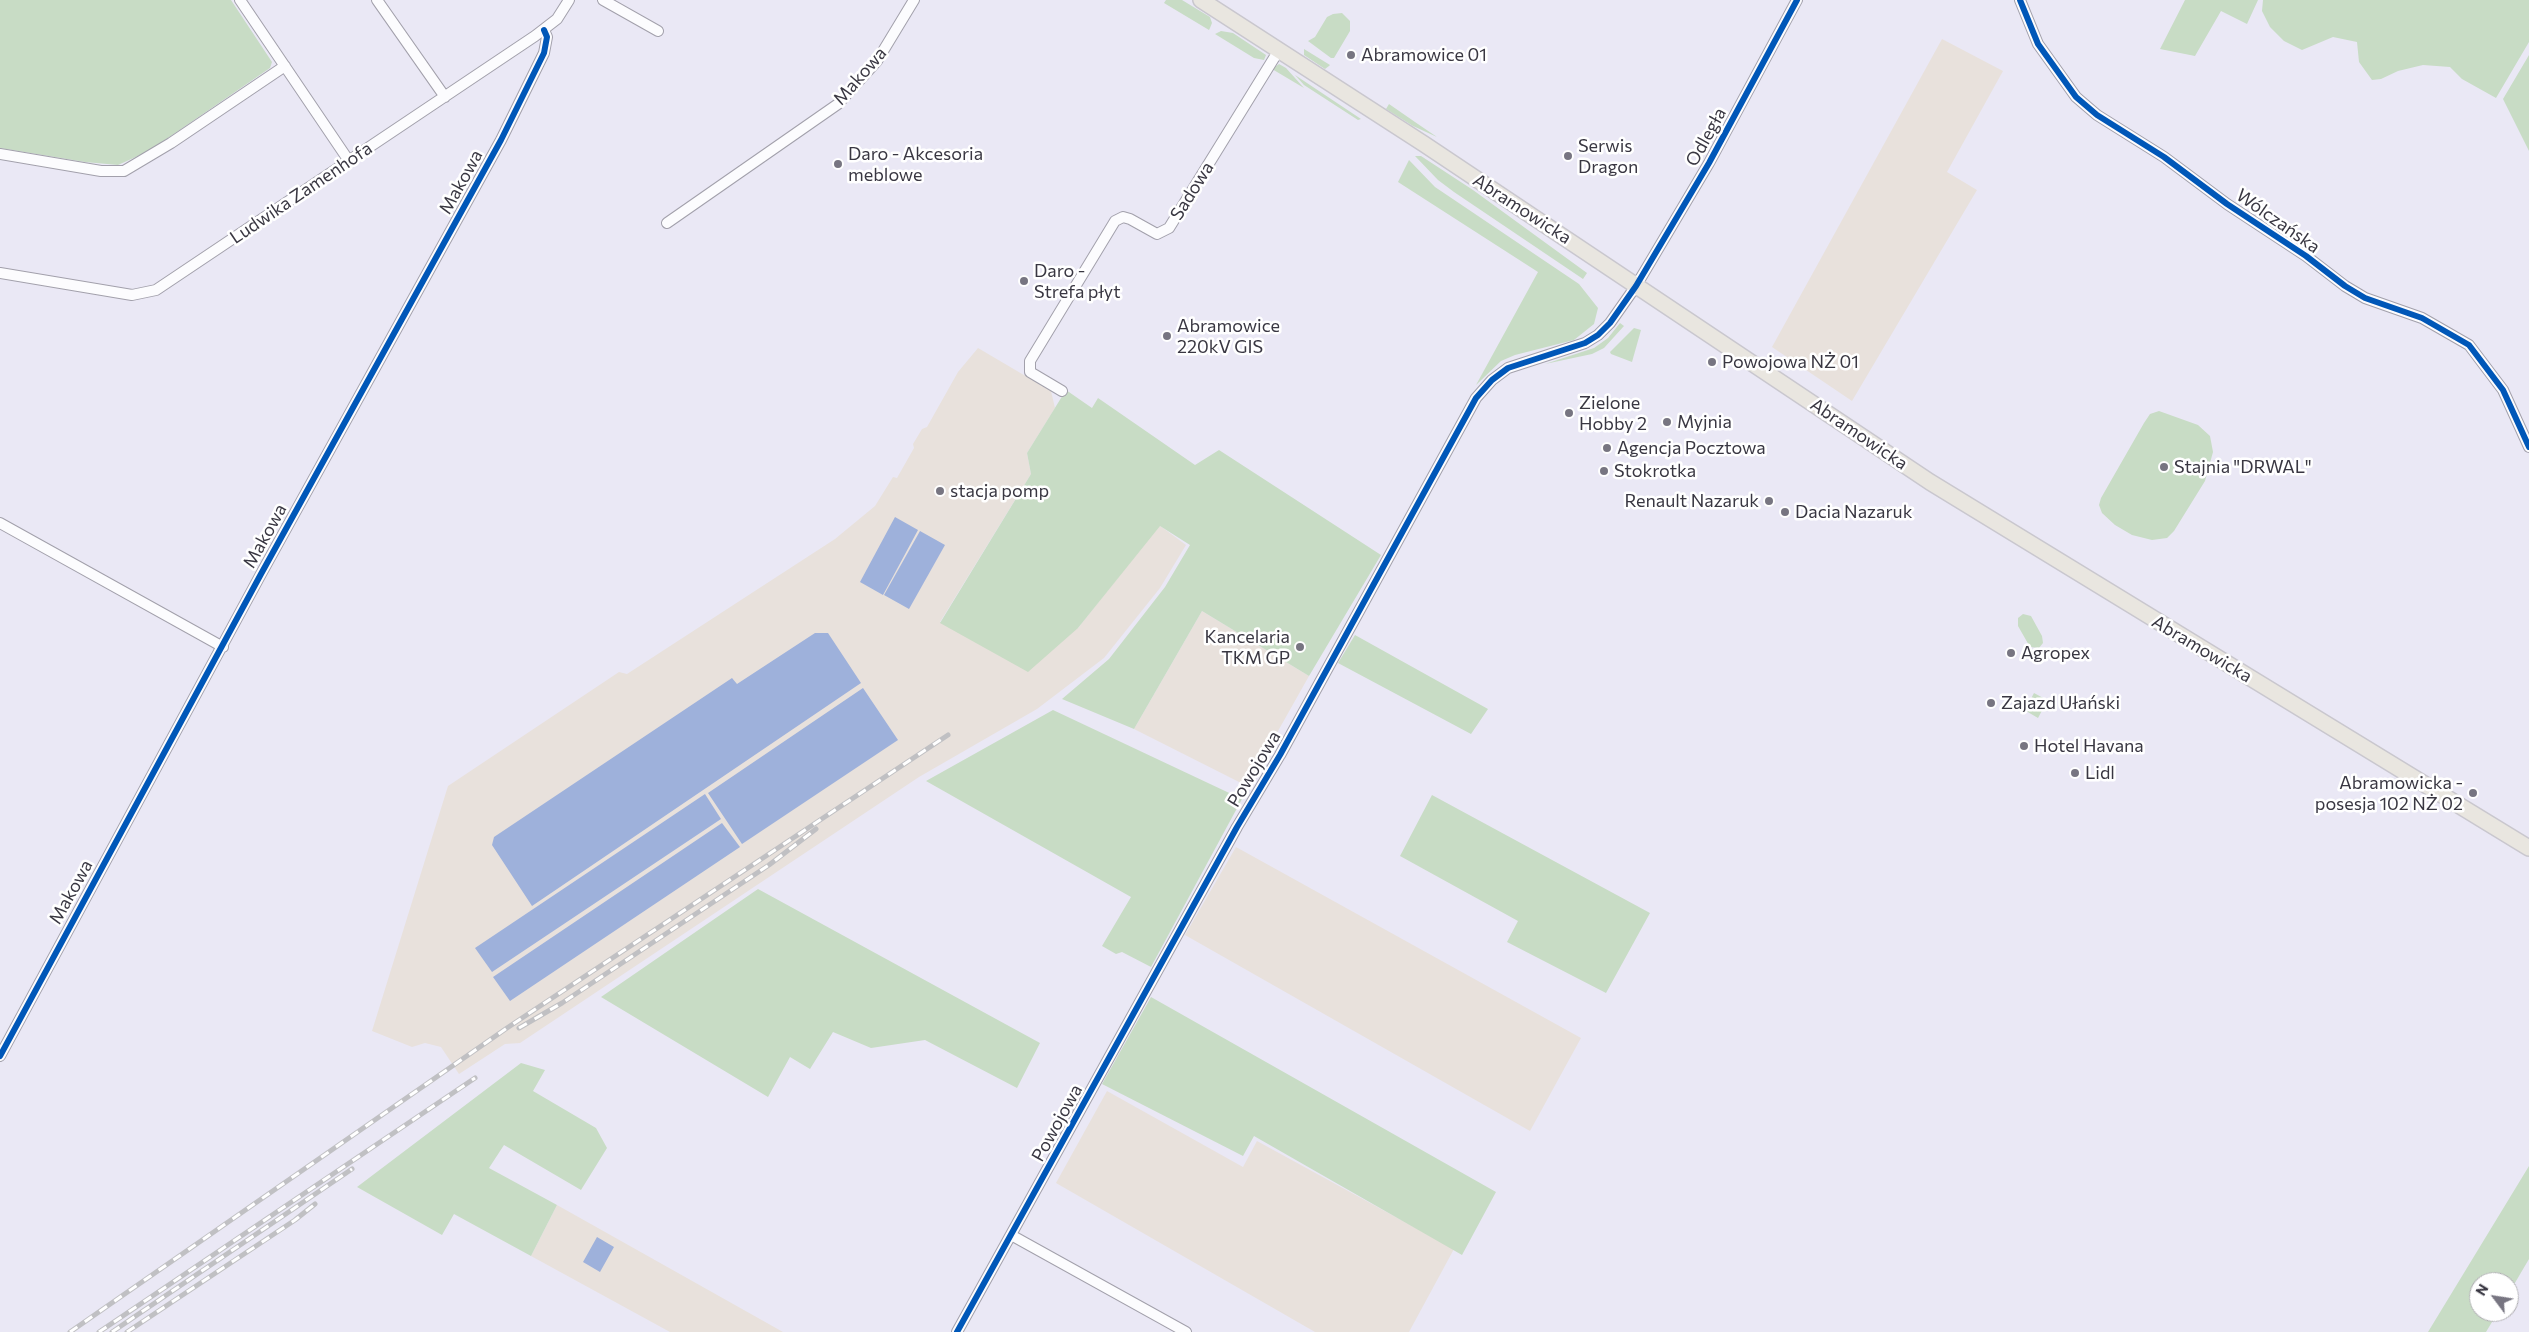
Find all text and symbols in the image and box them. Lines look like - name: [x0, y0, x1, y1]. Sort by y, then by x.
- street label: Makowa: [829, 43, 891, 109]
- place label: Abramowice 01: [1361, 44, 1487, 66]
- marker: Abramowice 01: [1345, 49, 1357, 61]
- street label: Odległa: [1681, 104, 1731, 170]
- place label: Serwis Dragon: [1578, 135, 1638, 178]
- street label: Ludwika Zamenhofa: [226, 137, 376, 249]
- place label: Daro - Akcesoria meblowe: [848, 143, 983, 186]
- street label: Makowa: [435, 146, 487, 218]
- marker: Serwis Dragon: [1562, 150, 1574, 162]
- marker: Daro - Akcesoria meblowe: [832, 158, 844, 170]
- street label: Sadowa: [1166, 158, 1218, 224]
- street label: Abramowicka: [1469, 169, 1575, 249]
- street label: Wólczańska: [2232, 184, 2324, 258]
- place label: Daro - Strefa płyt: [1034, 260, 1121, 302]
- marker: Daro - Strefa płyt: [1018, 275, 1030, 287]
- place label: Abramowice 220kV GIS: [1177, 315, 1280, 358]
- marker: Abramowice 220kV GIS: [1161, 330, 1173, 342]
- place label: Powojowa NŻ 01: [1722, 351, 1859, 373]
- marker: Powojowa NŻ 01: [1706, 356, 1718, 368]
- place label: Zielone Hobby 2: [1579, 392, 1647, 434]
- street label: Abramowicka: [1806, 394, 1912, 474]
- marker: Zielone Hobby 2: [1563, 407, 1575, 419]
- place label: Myjnia: [1677, 411, 1732, 433]
- marker: Myjnia: [1661, 416, 1673, 428]
- place label: Agencja Pocztowa: [1617, 437, 1766, 459]
- marker: Agencja Pocztowa: [1601, 442, 1613, 454]
- place label: Stajnia "DRWAL": [2174, 456, 2312, 478]
- place label: Stokrotka: [1614, 460, 1696, 482]
- marker: Stajnia "DRWAL": [2158, 461, 2170, 473]
- marker: Stokrotka: [1598, 465, 1610, 477]
- place label: stacja pomp: [950, 480, 1049, 502]
- marker: stacja pomp: [934, 485, 946, 497]
- place label: Renault Nazaruk: [1625, 490, 1759, 512]
- marker: Renault Nazaruk: [1763, 495, 1775, 507]
- street label: Makowa: [239, 500, 291, 572]
- place label: Dacia Nazaruk: [1795, 501, 1912, 523]
- marker: Dacia Nazaruk: [1779, 506, 1791, 518]
- street label: Abramowicka: [2148, 611, 2256, 687]
- place label: Kancelaria TKM GP: [1205, 626, 1290, 669]
- marker: Kancelaria TKM GP: [1294, 641, 1306, 653]
- place label: Agropex: [2021, 642, 2090, 664]
- marker: Agropex: [2005, 647, 2017, 659]
- place label: Zajazd Ułański: [2001, 692, 2120, 714]
- marker: Zajazd Ułański: [1985, 697, 1997, 709]
- street label: Powojowa: [1223, 727, 1285, 811]
- place label: Hotel Havana: [2034, 735, 2144, 757]
- marker: Hotel Havana: [2018, 740, 2030, 752]
- place label: Lidl: [2085, 762, 2115, 784]
- marker: Lidl: [2069, 767, 2081, 779]
- place label: Abramowicka - posesja 102 NŻ 02: [2315, 772, 2463, 814]
- marker: Abramowicka - posesja 102 NŻ 02: [2467, 787, 2479, 799]
- street label: Makowa: [45, 856, 97, 928]
- street label: Powojowa: [1027, 1081, 1087, 1165]
- north arrow: [2469, 1272, 2519, 1322]
- text: N: [2472, 1281, 2492, 1298]

